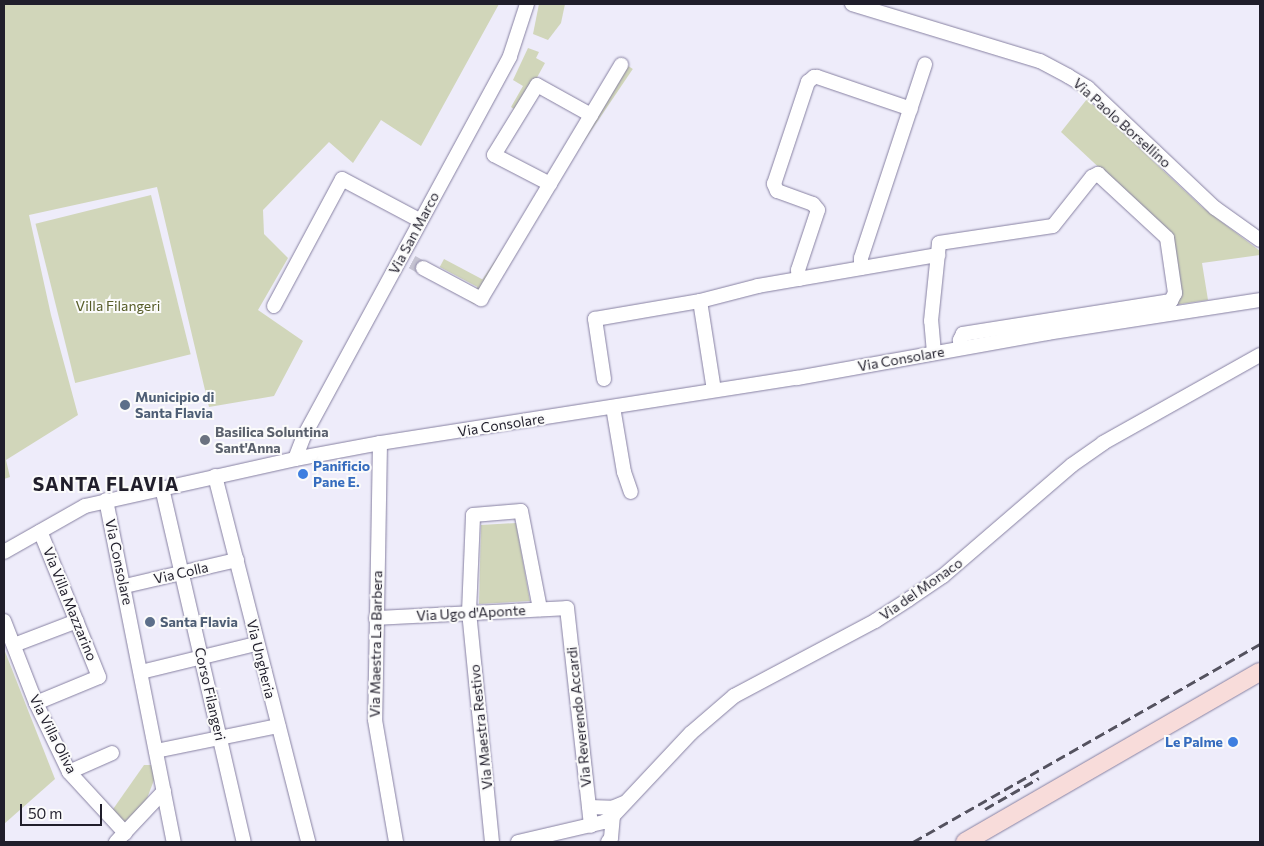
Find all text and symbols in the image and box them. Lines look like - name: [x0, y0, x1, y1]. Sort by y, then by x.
- street label: Via Paolo Borsellino: [1070, 75, 1174, 171]
- street label: Via San Marco: [385, 189, 443, 277]
- park label: Villa Filangeri: [76, 298, 160, 314]
- street label: Via Consolare: [856, 343, 946, 375]
- place label: Municipio di Santa Flavia: [135, 389, 214, 422]
- marker: Municipio di Santa Flavia: [119, 399, 131, 411]
- street label: Via Consolare: [456, 410, 546, 440]
- place label: Basilica Soluntina Sant'Anna: [215, 424, 329, 457]
- marker: Basilica Soluntina Sant'Anna: [199, 434, 211, 446]
- place label: Panificio Pane E.: [313, 458, 370, 491]
- marker: Panificio Pane E.: [297, 468, 309, 480]
- district label: SANTA FLAVIA: [31, 473, 181, 495]
- street label: Via Consolare: [102, 517, 136, 607]
- street label: Via Villa Mazzarino: [40, 545, 100, 663]
- street label: Via del Monaco: [876, 554, 966, 624]
- street label: Via Colla: [152, 559, 210, 587]
- street label: Via Maestra La Barbera: [366, 570, 386, 718]
- street label: Via Ugo d'Aponte: [416, 602, 526, 624]
- place label: Santa Flavia: [160, 614, 238, 630]
- marker: Santa Flavia: [144, 616, 156, 628]
- street label: Via Ungheria: [243, 618, 279, 700]
- street label: Corso Filangeri: [191, 646, 229, 742]
- street label: Via Reverendo Accardi: [563, 646, 595, 788]
- street label: Via Maestra Restivo: [466, 663, 496, 791]
- street label: Via Villa Oliva: [26, 692, 80, 776]
- place label: Le Palme: [1165, 734, 1223, 750]
- marker: Le Palme: [1227, 736, 1239, 748]
- scale bar: [22, 794, 105, 826]
- text: 50 m: [28, 804, 62, 822]

